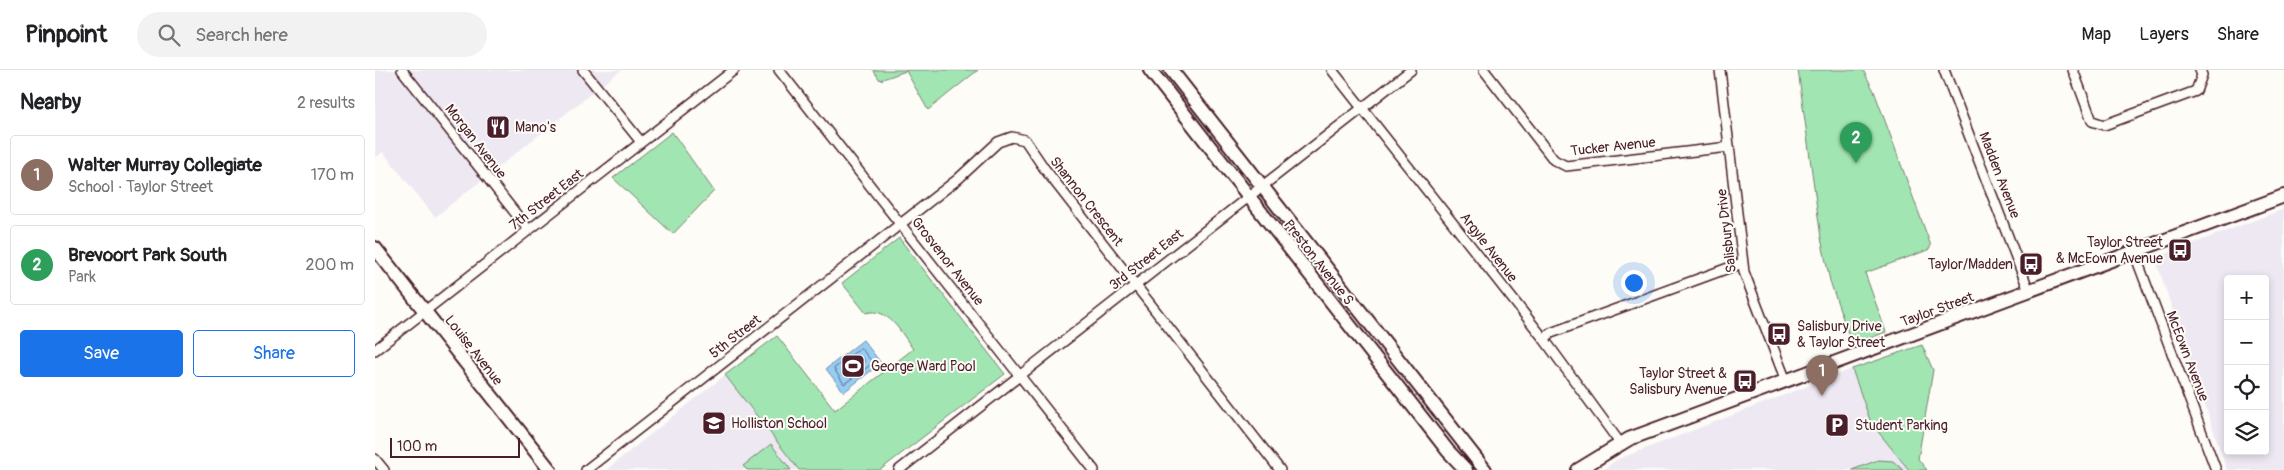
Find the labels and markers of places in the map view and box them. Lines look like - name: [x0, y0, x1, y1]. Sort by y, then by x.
- restaurant icon: Mano's: [485, 114, 511, 140]
- place label: Mano's: [515, 119, 557, 136]
- pin: 2: [1840, 122, 1872, 163]
- place label: Taylor Street & McEown Avenue: [2056, 234, 2163, 267]
- bus stop icon: Taylor Street & McEown Avenue: [2167, 237, 2193, 263]
- bus stop icon: Taylor/Madden: [2018, 251, 2044, 277]
- place label: Taylor/Madden: [1928, 256, 2013, 273]
- place label: Salisbury Drive & Taylor Street: [1797, 318, 1885, 351]
- bus stop icon: Salisbury Drive & Taylor Street: [1766, 321, 1792, 347]
- sports icon: George Ward Pool: [840, 353, 866, 379]
- pin: 1: [1806, 355, 1838, 396]
- place label: George Ward Pool: [871, 358, 976, 375]
- place label: Taylor Street & Salisbury Avenue: [1629, 365, 1727, 398]
- bus stop icon: Taylor Street & Salisbury Avenue: [1732, 368, 1758, 394]
- school or university icon: Holliston School: [701, 410, 727, 436]
- parking icon: Student Parking: [1824, 412, 1850, 438]
- place label: Holliston School: [731, 415, 827, 432]
- place label: Student Parking: [1855, 417, 1948, 434]

